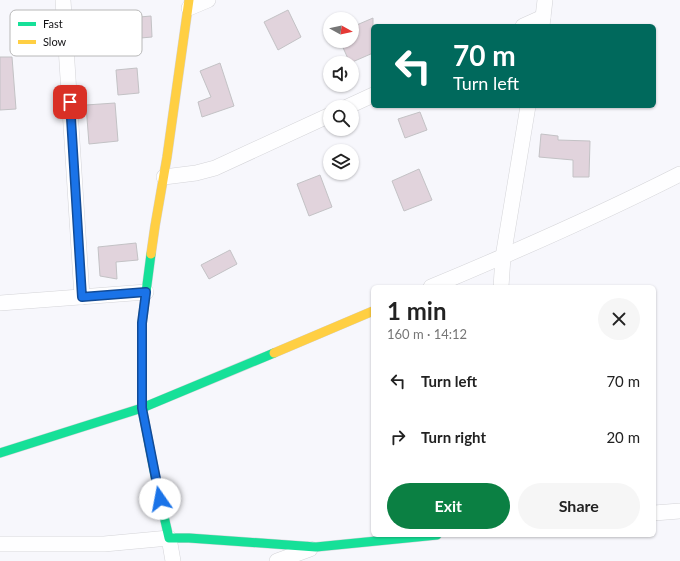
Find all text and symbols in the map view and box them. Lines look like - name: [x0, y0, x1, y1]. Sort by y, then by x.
- legend: [10, 10, 142, 56]
- north arrow: [323, 12, 359, 48]
- map controls: [323, 12, 359, 180]
- text: Fast: [43, 17, 63, 30]
- text: Slow: [43, 35, 67, 48]
- text: 70 m: [453, 38, 516, 72]
- icon: left: [387, 40, 439, 92]
- button: sound: [323, 56, 359, 92]
- text: Turn left: [453, 72, 519, 94]
- pin: [53, 85, 87, 119]
- icon: arrive: [59, 91, 81, 113]
- button: search: [323, 100, 359, 136]
- button: layers: [323, 144, 359, 180]
- text: 1 min: [387, 296, 447, 325]
- button: close: [598, 298, 640, 340]
- text: 160 m · 14:12: [387, 326, 467, 342]
- icon: left: [387, 370, 409, 392]
- text: Turn left: [421, 372, 477, 390]
- text: 70 m: [606, 372, 640, 390]
- icon: right: [387, 426, 409, 448]
- text: Turn right: [421, 428, 486, 446]
- text: 20 m: [606, 428, 640, 446]
- position arrow: [139, 478, 181, 520]
- button: Exit: [387, 483, 510, 529]
- button: Share: [518, 483, 640, 529]

